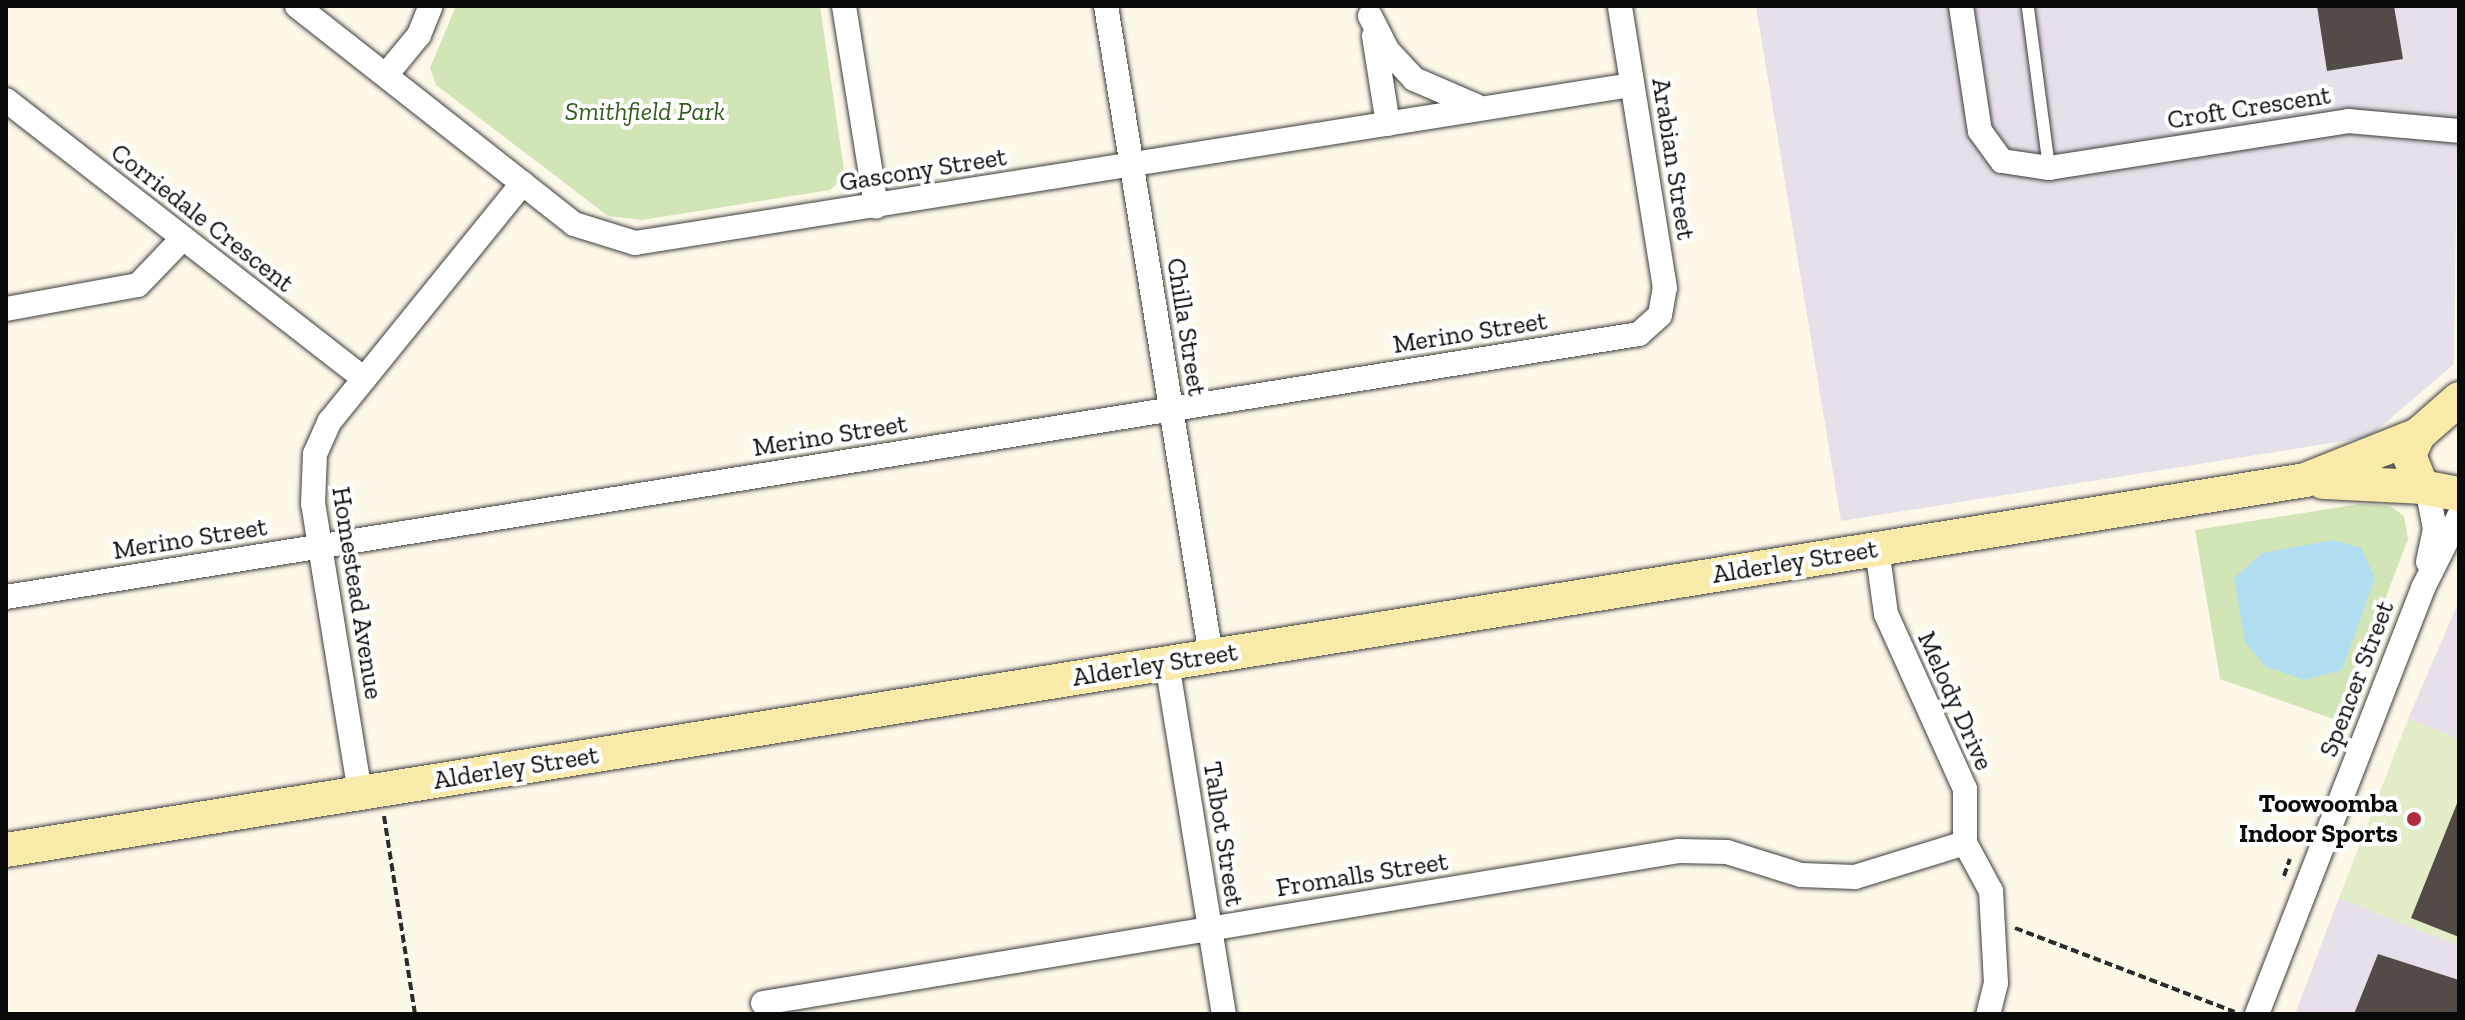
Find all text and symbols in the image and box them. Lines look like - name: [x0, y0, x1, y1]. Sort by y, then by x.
- street label: Arabian Street: [1645, 76, 1701, 242]
- street label: Croft Crescent: [2165, 80, 2333, 136]
- park label: Smithfield Park: [565, 96, 725, 128]
- street label: Corriedale Crescent: [104, 137, 300, 299]
- street label: Gascony Street: [837, 141, 1009, 199]
- street label: Chilla Street: [1160, 256, 1212, 398]
- street label: Merino Street: [1391, 305, 1549, 361]
- street label: Merino Street: [751, 408, 909, 464]
- street label: Homestead Avenue: [325, 484, 389, 702]
- street label: Merino Street: [111, 511, 269, 567]
- street label: Alderley Street: [1710, 534, 1880, 590]
- street label: Spencer Street: [2313, 596, 2401, 762]
- street label: Melody Drive: [1910, 626, 2000, 776]
- street label: Alderley Street: [1070, 637, 1240, 693]
- street label: Alderley Street: [431, 740, 601, 796]
- street label: Talbot Street: [1196, 759, 1250, 909]
- place label: Toowoomba Indoor Sports: [2239, 788, 2398, 850]
- marker: Toowoomba Indoor Sports: [2405, 810, 2423, 828]
- street label: Fromalls Street: [1274, 846, 1450, 904]

